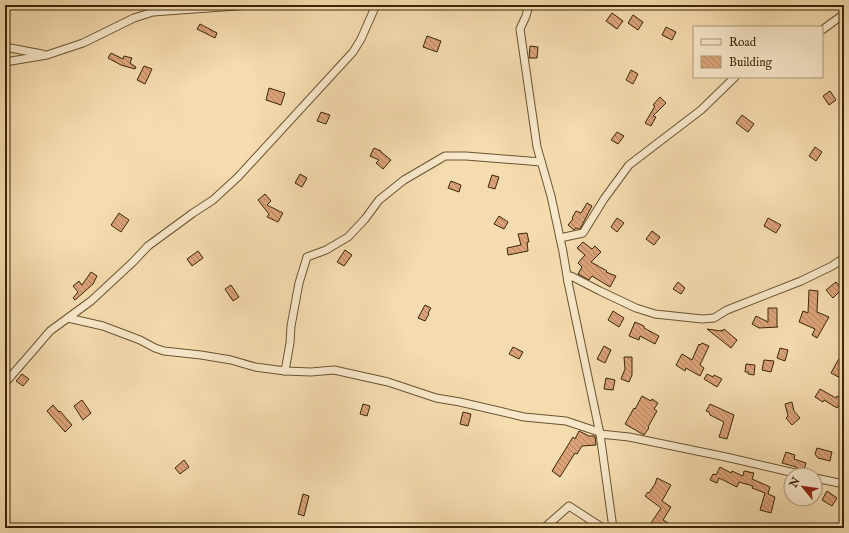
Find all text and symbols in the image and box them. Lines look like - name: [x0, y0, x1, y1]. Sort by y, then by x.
- legend: [693, 26, 823, 78]
- text: Road: [729, 35, 757, 50]
- text: Building: [729, 55, 773, 70]
- north arrow: [783, 467, 823, 507]
- text: N: [786, 475, 804, 491]

